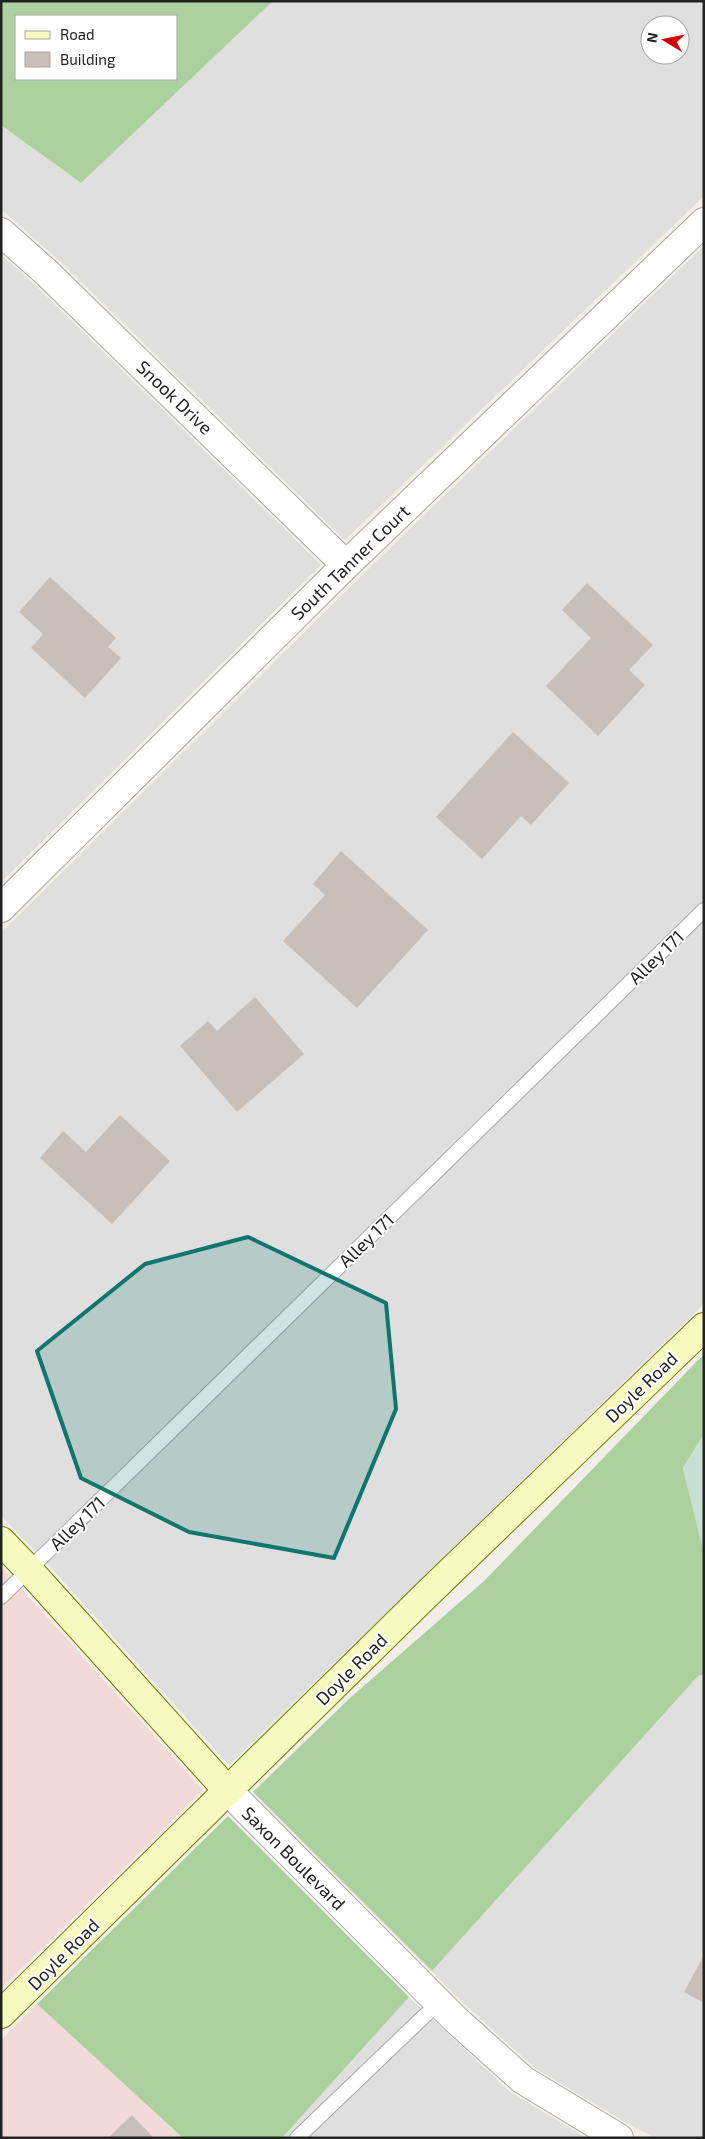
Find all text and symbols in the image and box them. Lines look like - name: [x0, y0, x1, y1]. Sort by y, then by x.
- legend: [15, 15, 178, 80]
- north arrow: [640, 15, 690, 65]
- text: Road: [60, 25, 95, 43]
- text: N: [642, 31, 661, 44]
- text: Building: [60, 50, 116, 68]
- street label: Snook Drive: [133, 355, 217, 439]
- street label: South Tanner Court: [286, 500, 414, 624]
- street label: Alley 171: [624, 925, 688, 989]
- street label: Alley 171: [334, 1208, 398, 1272]
- street label: Doyle Road: [600, 1347, 682, 1427]
- street label: Alley 171: [45, 1491, 109, 1555]
- street label: Doyle Road: [311, 1629, 391, 1709]
- street label: Saxon Boulevard: [238, 1802, 350, 1914]
- street label: Doyle Road: [23, 1914, 103, 1994]

